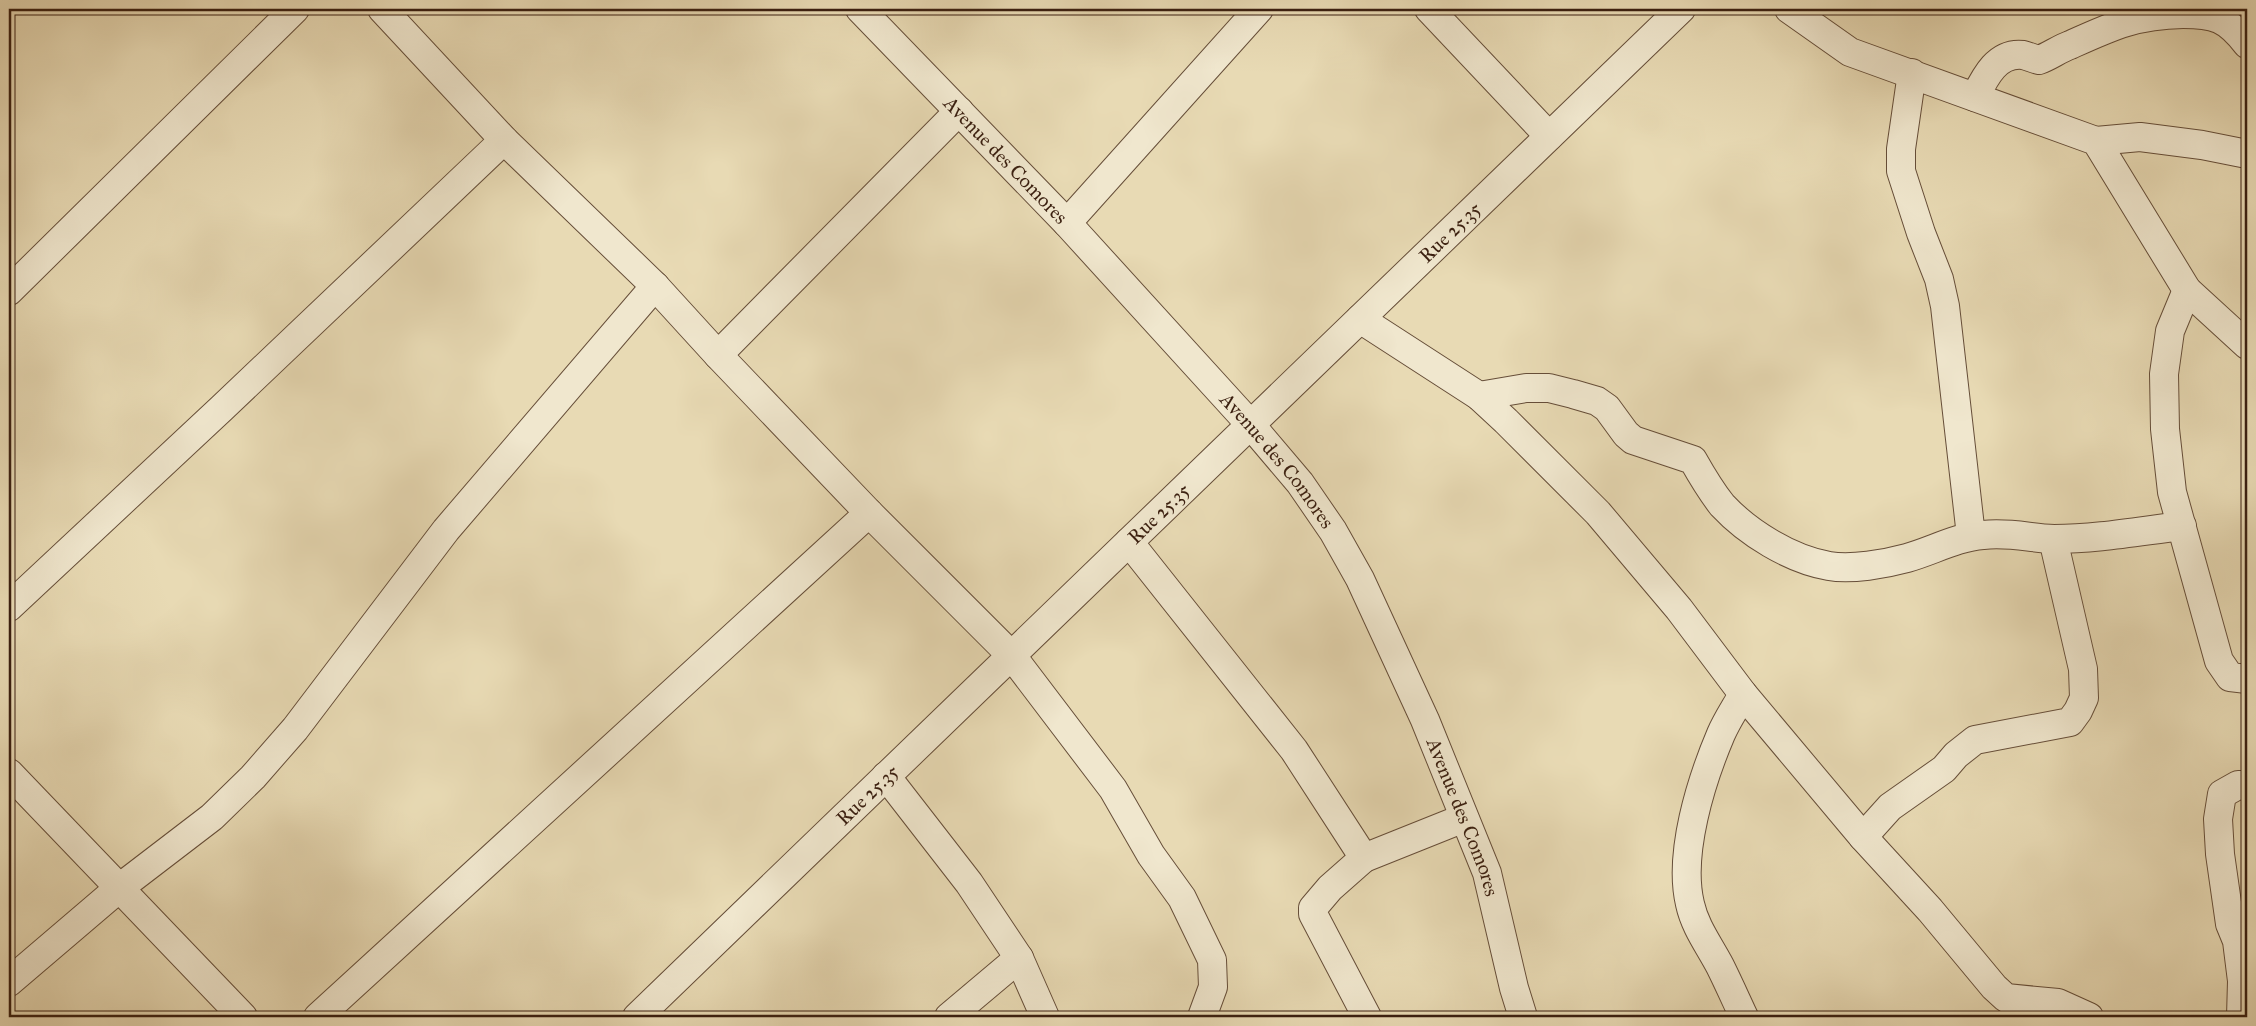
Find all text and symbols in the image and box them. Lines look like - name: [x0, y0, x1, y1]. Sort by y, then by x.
- street label: Avenue des Comores: [938, 90, 1073, 229]
- street label: Rue 25.35: [1414, 197, 1486, 268]
- street label: Avenue des Comores: [1214, 387, 1339, 533]
- street label: Rue 25.35: [1122, 478, 1195, 549]
- street label: Avenue des Comores: [1421, 734, 1504, 899]
- street label: Rue 25.35: [831, 759, 903, 830]

